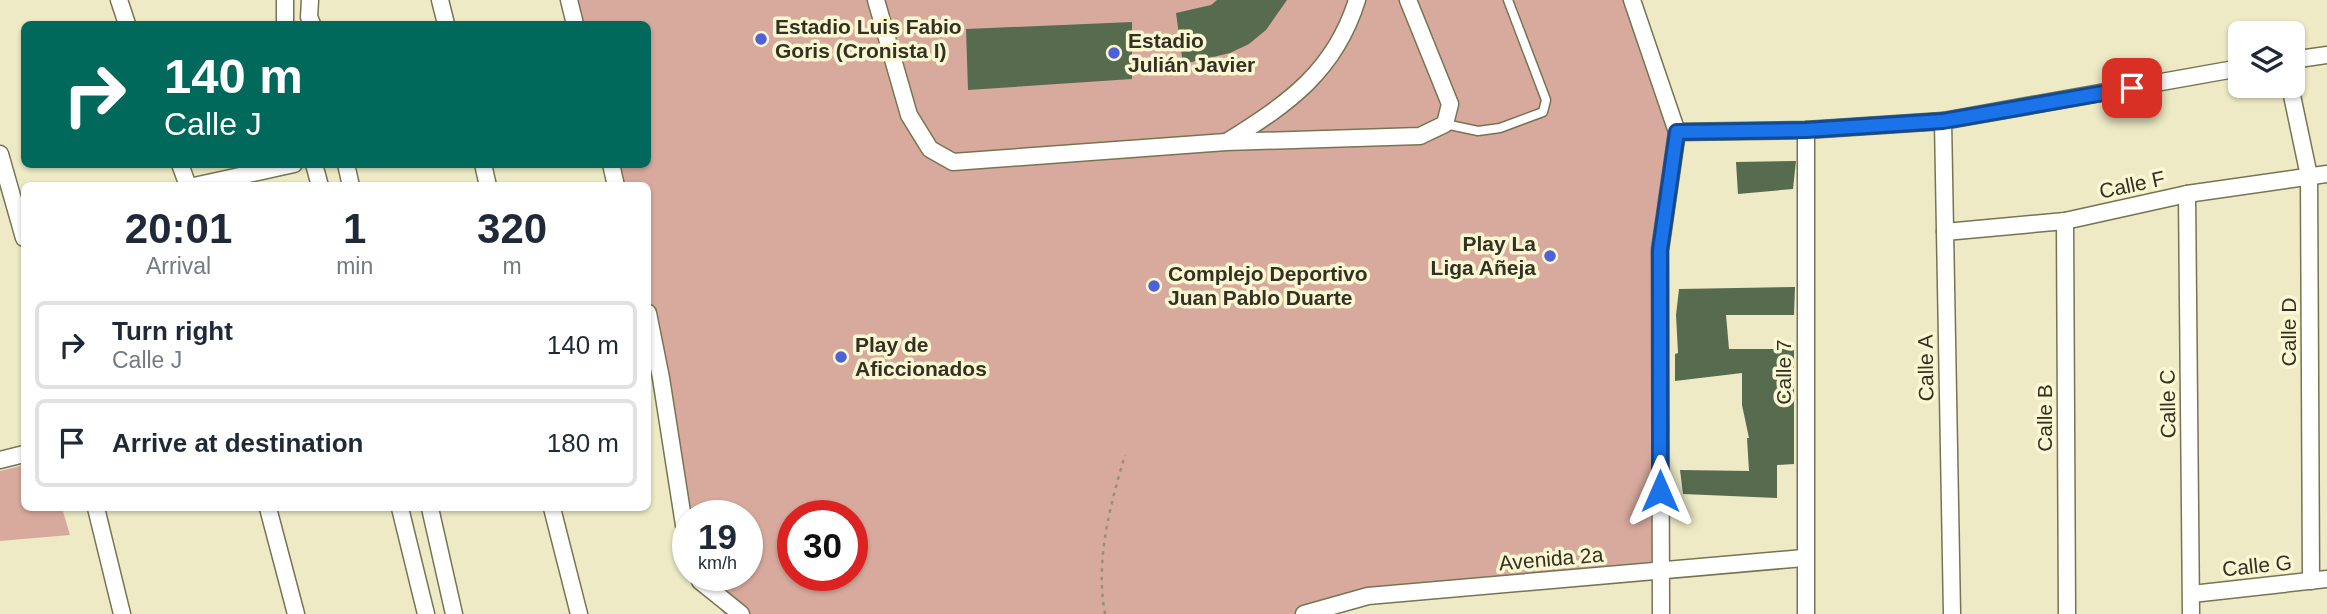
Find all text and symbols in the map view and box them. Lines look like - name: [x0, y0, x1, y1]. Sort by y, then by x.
- place label: Estadio Luis Fabio Goris (Cronista I): [775, 15, 962, 62]
- map controls: [2228, 21, 2305, 98]
- button: layers: [2228, 21, 2305, 98]
- place label: Estadio Julián Javier: [1128, 29, 1255, 76]
- marker: Estadio Luis Fabio Goris (Cronista I): [753, 31, 769, 47]
- marker: Estadio Julián Javier: [1106, 45, 1122, 61]
- icon: right: [49, 49, 140, 140]
- text: 140 m: [164, 49, 303, 103]
- pin: [2102, 58, 2162, 118]
- icon: arrive: [2113, 69, 2151, 107]
- text: Calle J: [164, 106, 262, 142]
- street label: Calle F: [2097, 166, 2167, 203]
- text: 20:01: [125, 205, 232, 252]
- text: 1: [343, 205, 366, 252]
- text: 320: [477, 205, 547, 252]
- place label: Play La Liga Añeja: [1431, 232, 1536, 279]
- marker: Play La Liga Añeja: [1542, 248, 1558, 264]
- text: Arrival: [146, 253, 211, 279]
- text: min: [336, 253, 373, 279]
- text: m: [503, 253, 522, 279]
- place label: Complejo Deportivo Juan Pablo Duarte: [1168, 262, 1368, 309]
- marker: Complejo Deportivo Juan Pablo Duarte: [1146, 278, 1162, 294]
- street label: Calle D: [2277, 298, 2300, 366]
- text: Turn right: [112, 316, 233, 346]
- icon: right: [53, 326, 91, 364]
- text: 140 m: [547, 330, 619, 360]
- place label: Play de Aficcionados: [855, 333, 987, 380]
- street label: Calle A: [1913, 335, 1938, 401]
- street label: Calle 7: [1772, 339, 1795, 405]
- text: Calle J: [112, 347, 182, 373]
- marker: Play de Aficcionados: [833, 349, 849, 365]
- street label: Calle C: [2155, 369, 2180, 439]
- street label: Calle B: [2033, 384, 2056, 452]
- icon: arrive: [53, 424, 91, 462]
- text: Arrive at destination: [112, 428, 363, 458]
- text: 180 m: [547, 428, 619, 458]
- position arrow: [1623, 454, 1697, 528]
- speed limit sign: 30: [777, 500, 868, 591]
- text: 19: [698, 517, 737, 556]
- street label: Avenida 2a: [1498, 542, 1604, 575]
- street label: Calle G: [2221, 550, 2293, 581]
- text: km/h: [698, 553, 737, 573]

